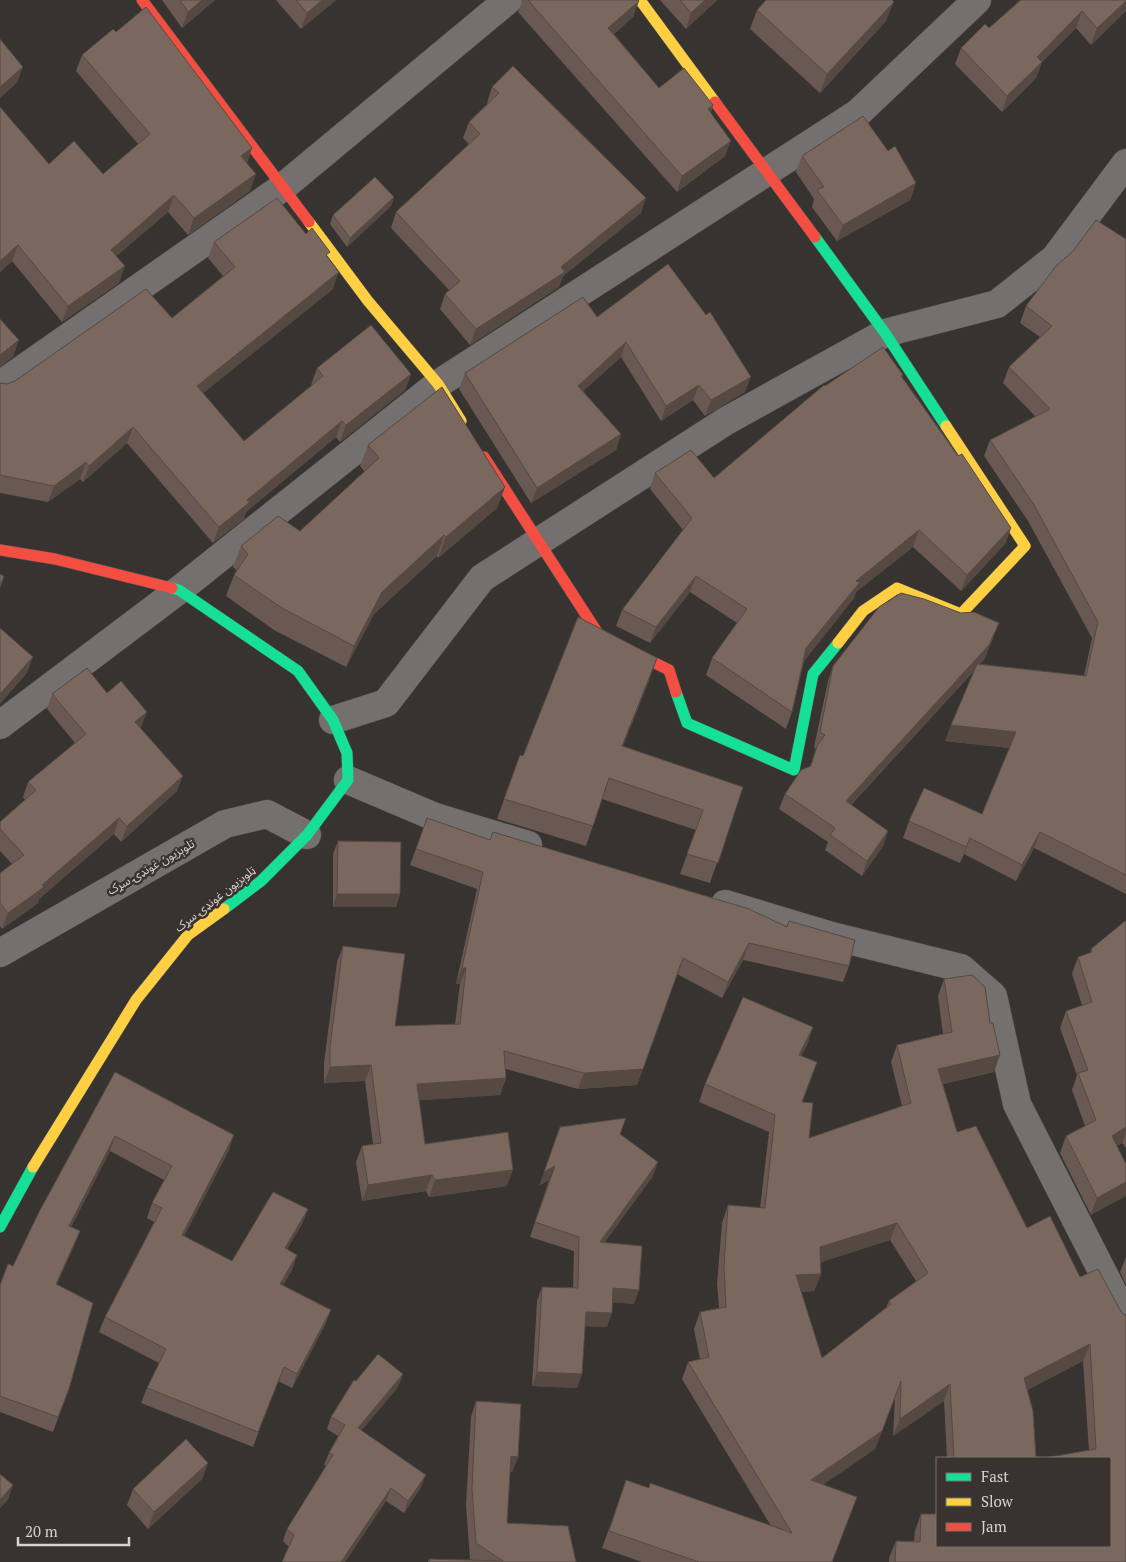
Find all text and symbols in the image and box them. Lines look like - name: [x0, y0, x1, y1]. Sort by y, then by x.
- street label: تلوېزيون غونډۍ سړک: [104, 835, 199, 899]
- street label: ټلوېزيون غونډۍ سړک: [171, 862, 260, 936]
- legend: [936, 1457, 1111, 1547]
- text: Fast: [981, 1466, 1009, 1486]
- text: Slow: [981, 1491, 1014, 1511]
- scale bar: [18, 1514, 129, 1546]
- text: Jam: [981, 1516, 1007, 1536]
- text: 20 m: [25, 1521, 58, 1541]

